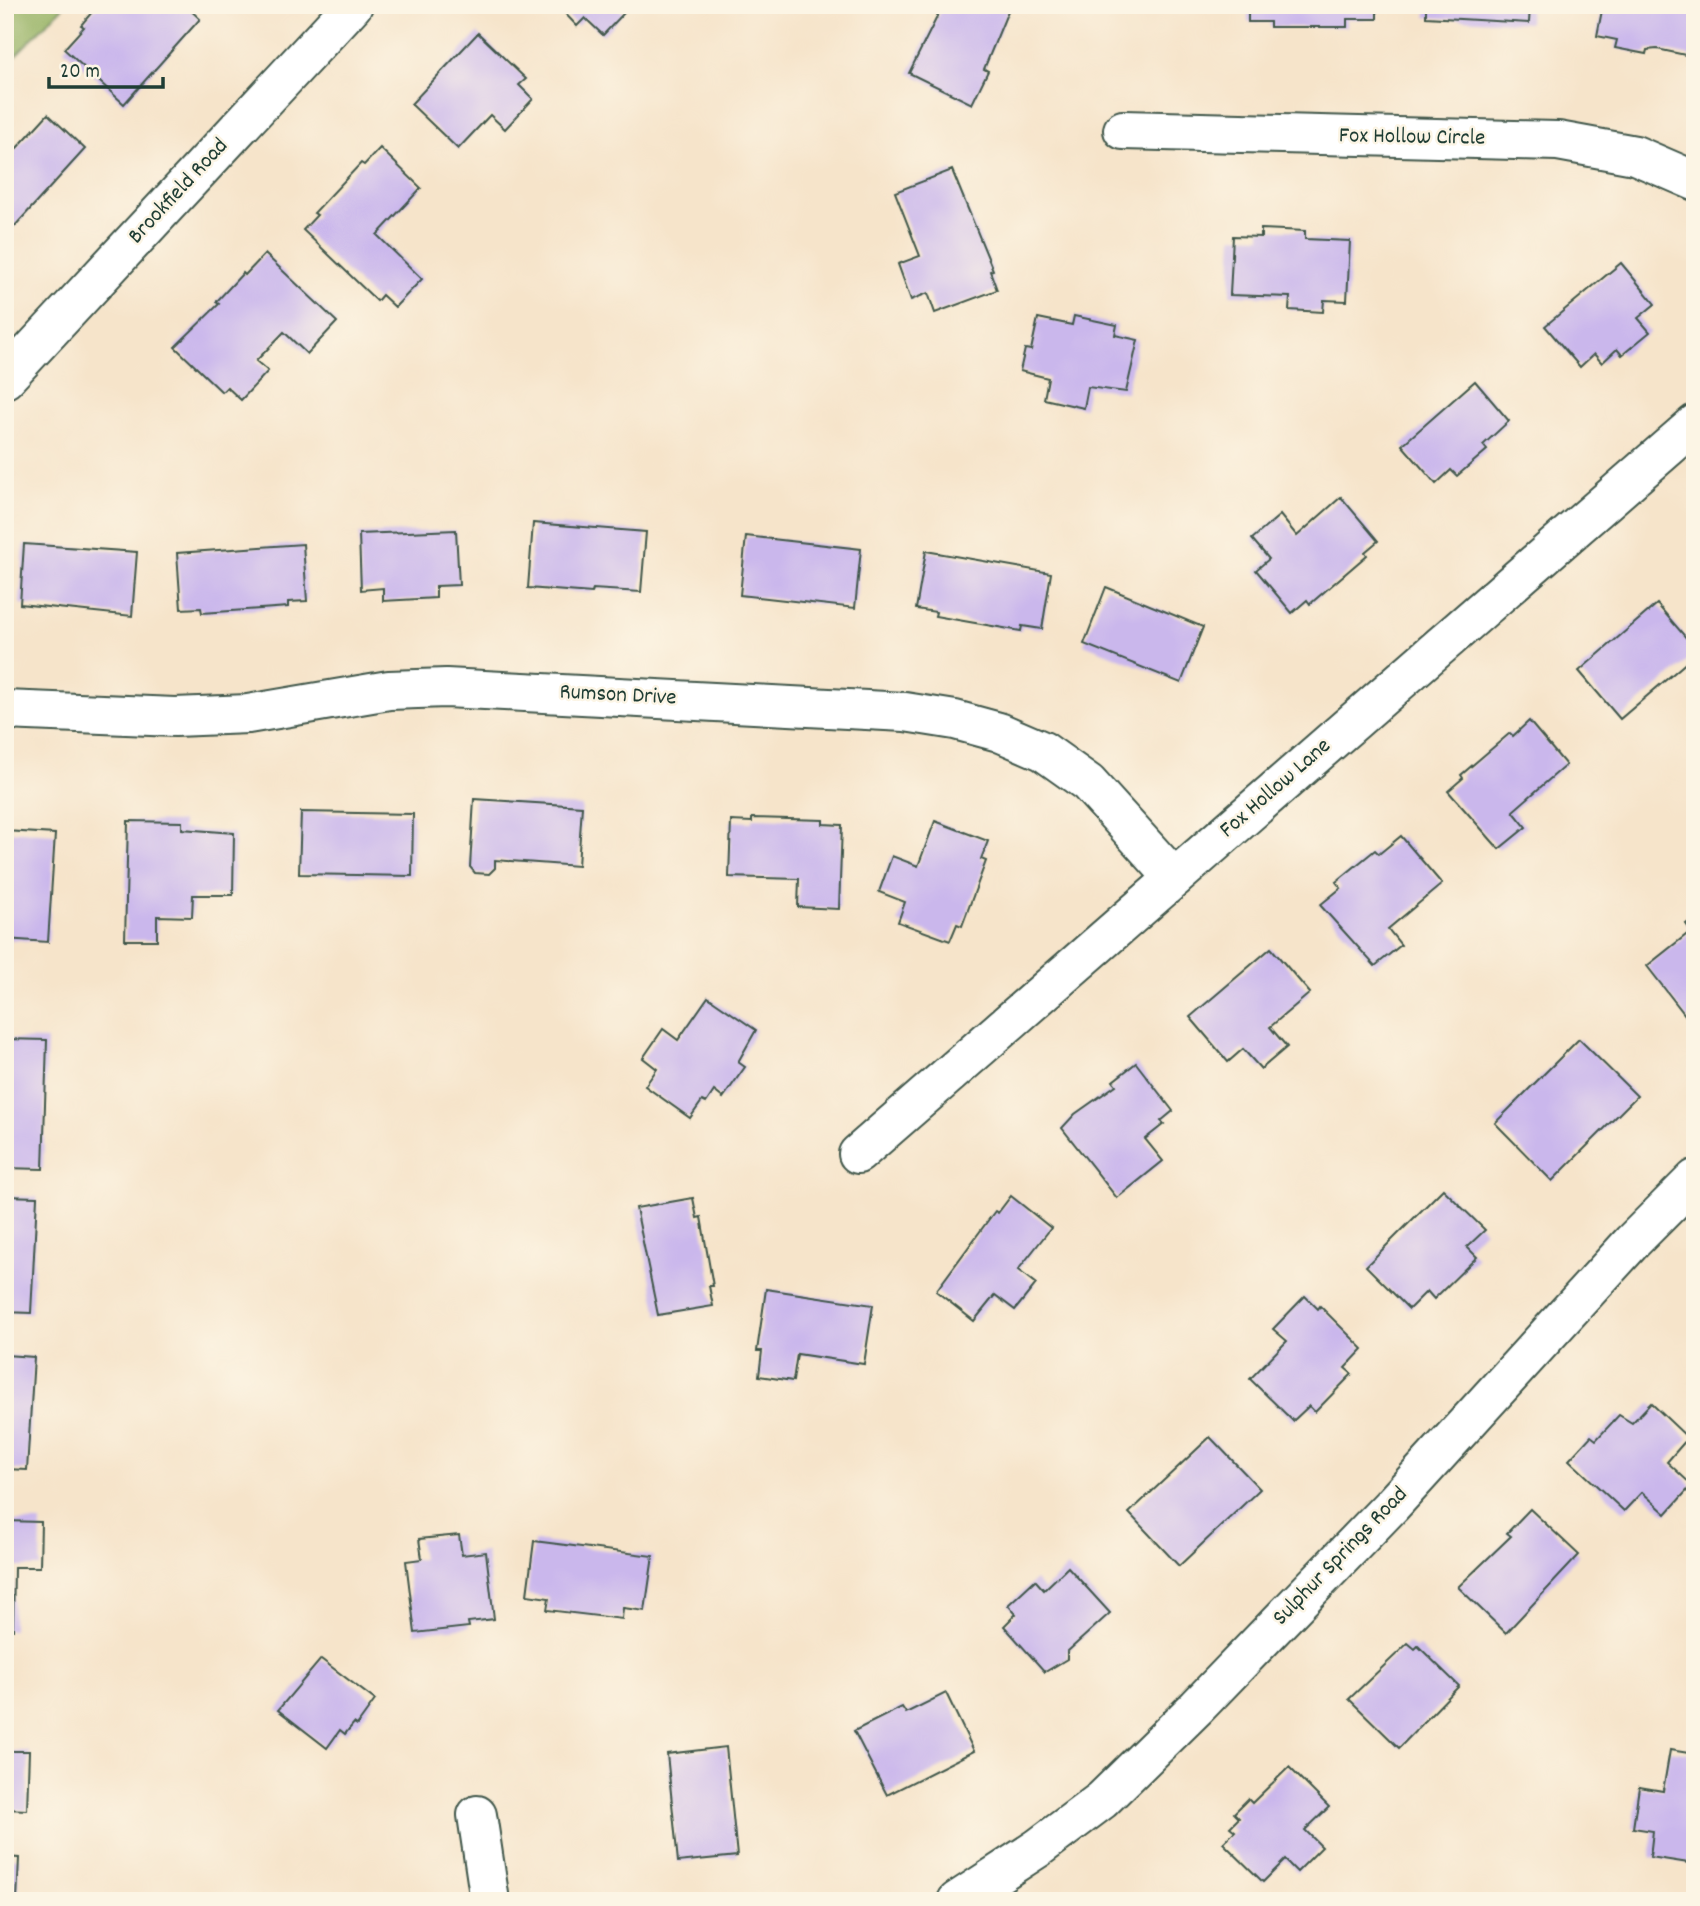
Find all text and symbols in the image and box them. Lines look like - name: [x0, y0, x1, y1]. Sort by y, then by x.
- scale bar: [49, 46, 163, 90]
- text: 20 m: [60, 58, 100, 88]
- street label: Fox Hollow Circle: [1338, 120, 1486, 156]
- street label: Brookfield Road: [121, 132, 237, 252]
- street label: Rumson Drive: [559, 676, 677, 716]
- street label: Fox Hollow Lane: [1213, 731, 1339, 847]
- street label: Sulphur Springs Road: [1266, 1480, 1416, 1634]

